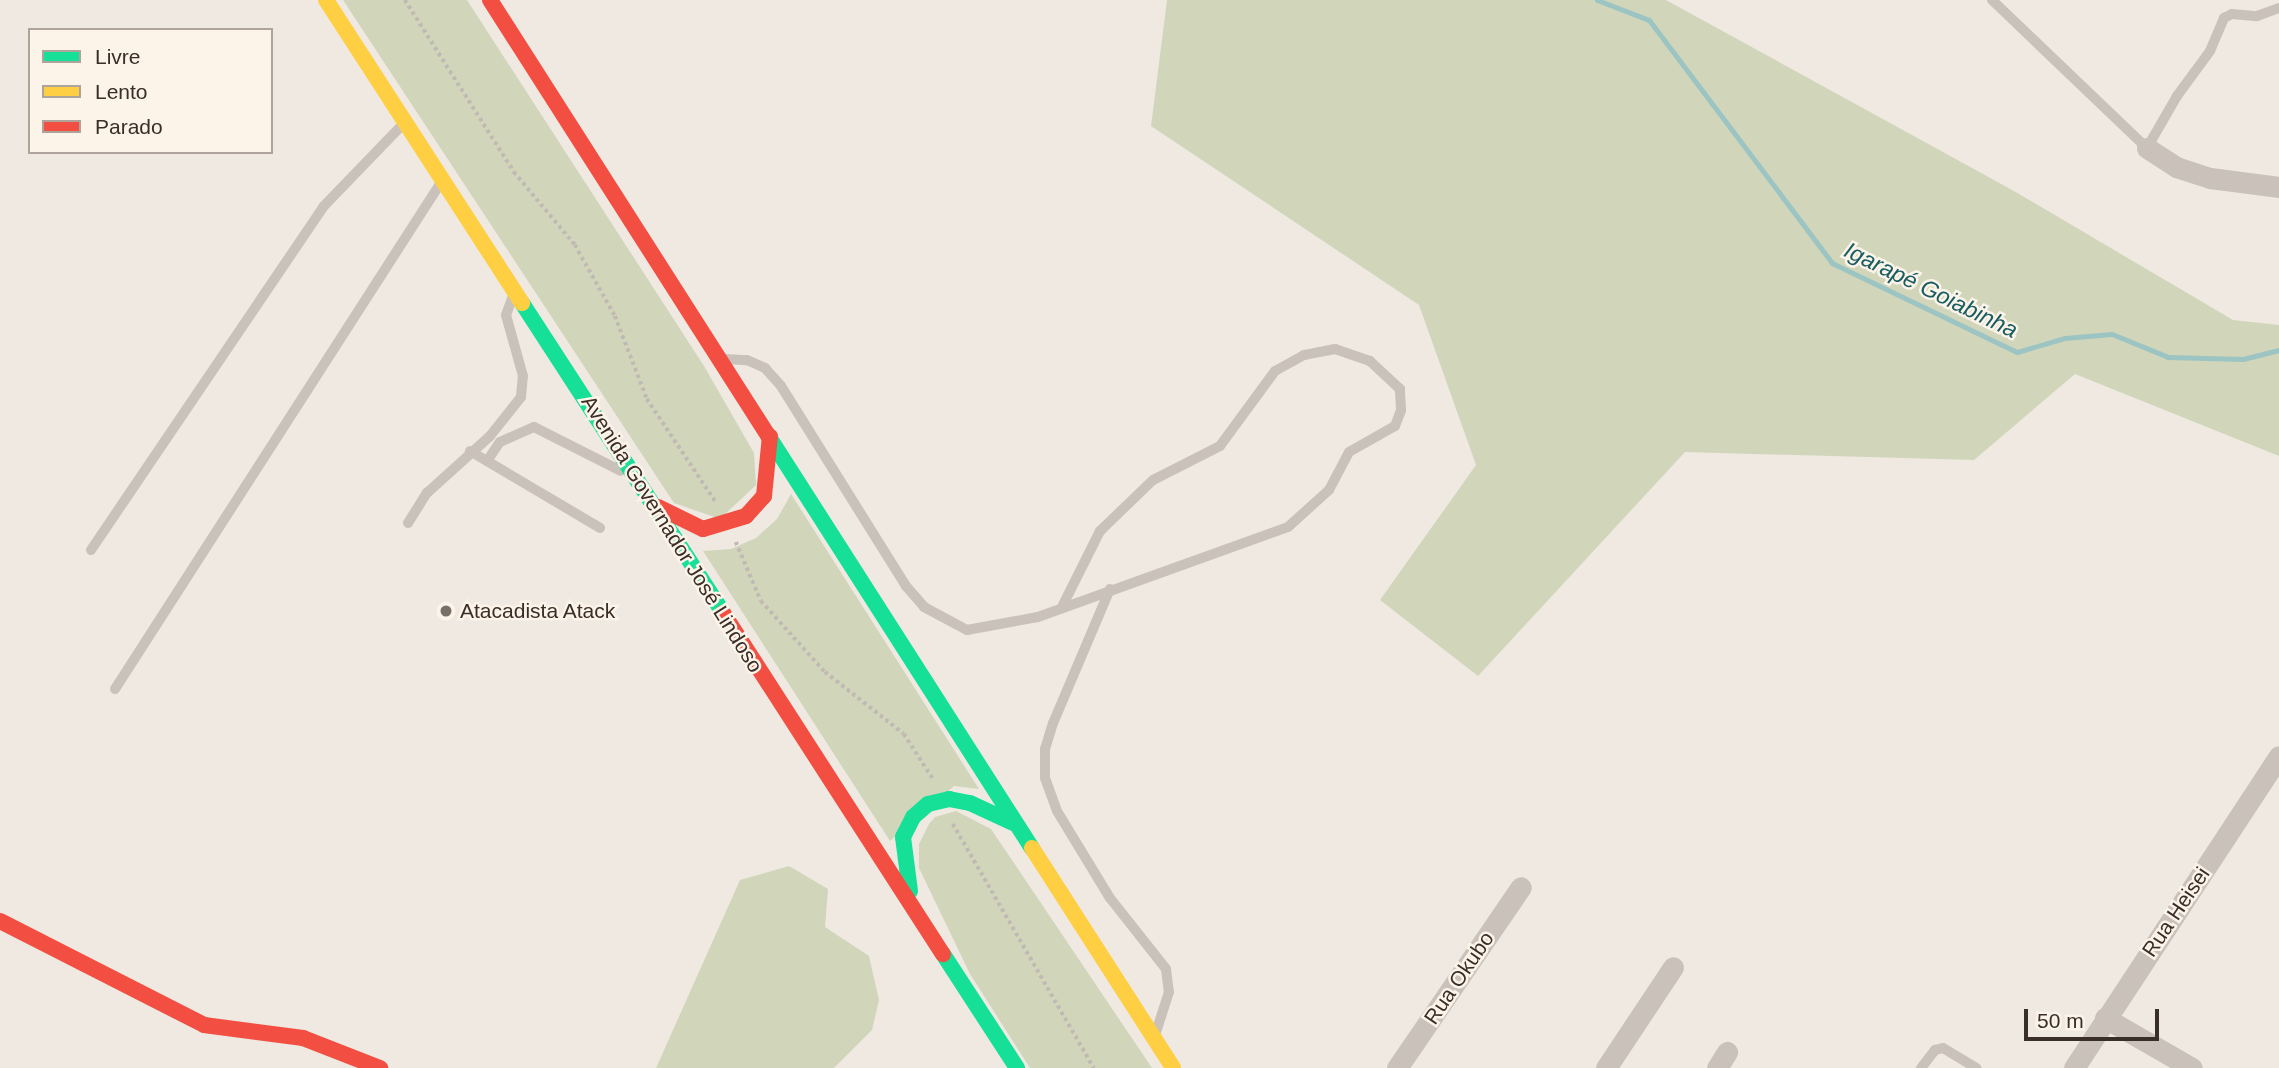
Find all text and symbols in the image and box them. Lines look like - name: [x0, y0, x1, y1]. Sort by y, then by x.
- legend: [28, 28, 273, 154]
- text: Livre: [95, 45, 141, 68]
- text: Lento: [95, 80, 148, 103]
- text: Parado: [95, 115, 163, 138]
- water label: Igarapé Goiabinha: [1840, 236, 2022, 344]
- street label: Avenida Governador José Lindoso: [576, 391, 768, 677]
- place label: Atacadista Atack: [460, 598, 616, 624]
- marker: Atacadista Atack: [438, 603, 454, 619]
- street label: Rua Heisei: [2137, 862, 2215, 962]
- street label: Rua Okubo: [1419, 927, 1499, 1029]
- scale bar: [2027, 995, 2162, 1038]
- text: 50 m: [2037, 1009, 2084, 1032]

